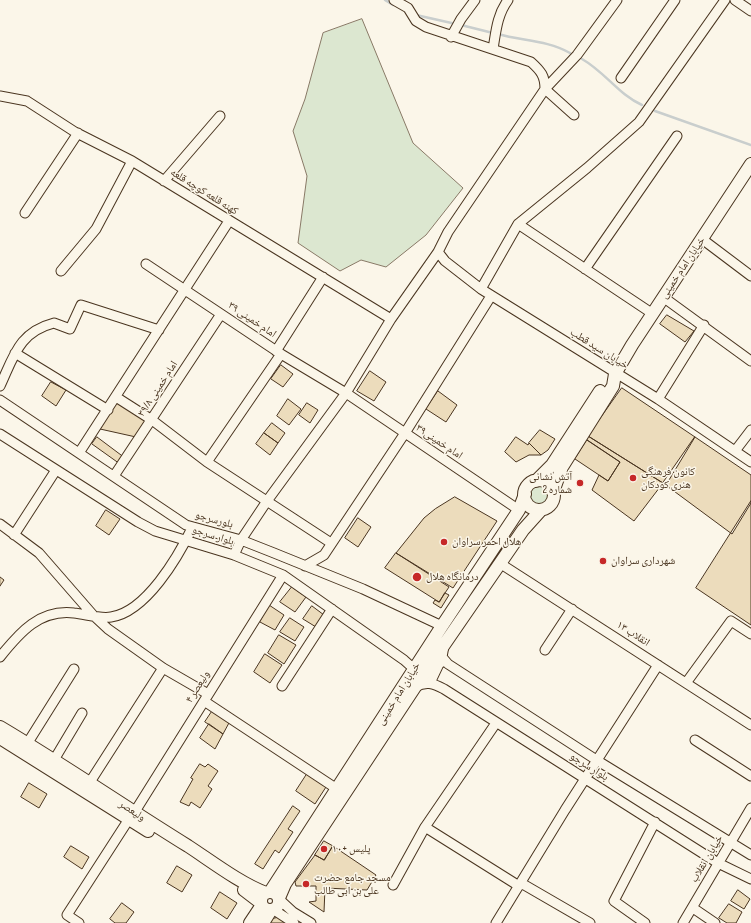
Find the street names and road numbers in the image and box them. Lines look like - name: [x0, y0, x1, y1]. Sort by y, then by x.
- street label: کهنه قلعه کوچه قلعه: [168, 166, 240, 218]
- street label: خیابان امام خمینی: [658, 235, 708, 301]
- street label: امام خمینی ۳۹: [225, 299, 279, 341]
- street label: خیابان سید قطب: [567, 326, 631, 372]
- street label: امام خمینی ۳۹/۸: [135, 359, 181, 419]
- street label: امام خمینی۳۹: [413, 422, 465, 462]
- street label: بلورسرجو: [193, 509, 235, 531]
- street label: بلوار سرجو: [190, 523, 236, 549]
- street label: انقلاب ۱۳: [614, 618, 652, 650]
- street label: خیابان امام خمینی: [374, 660, 424, 728]
- street label: ولیعصر ۴: [183, 668, 213, 706]
- street label: بلوار سرجو: [567, 750, 611, 784]
- street label: ولیعصر: [116, 798, 148, 824]
- street label: خیابان انقلاب: [688, 833, 726, 885]

